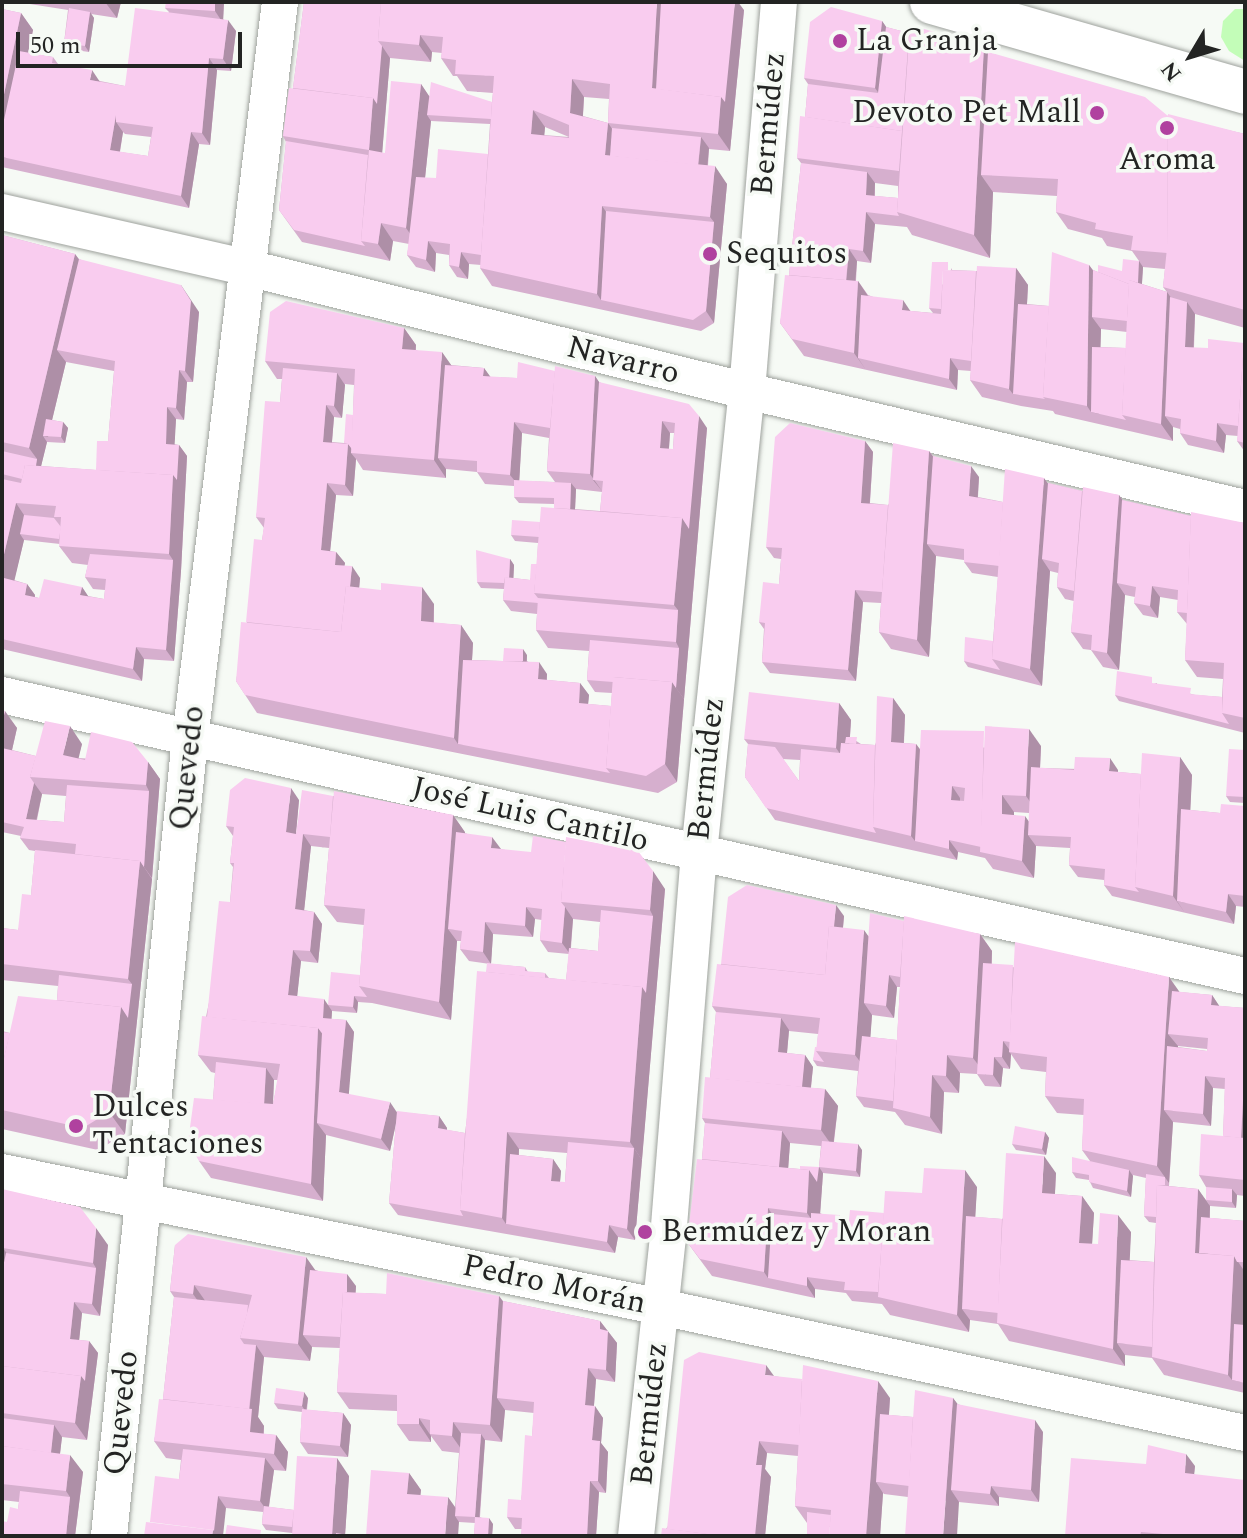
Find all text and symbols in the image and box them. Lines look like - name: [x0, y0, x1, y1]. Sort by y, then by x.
- scale bar: [20, 16, 246, 66]
- north arrow: [1151, 16, 1231, 96]
- place label: La Granja: [856, 22, 997, 60]
- text: 50 m: [30, 28, 81, 64]
- marker: La Granja: [831, 32, 849, 50]
- street label: Bermúdez: [744, 51, 794, 197]
- text: N: [1153, 54, 1190, 88]
- place label: Devoto Pet Mall: [852, 94, 1081, 132]
- marker: Devoto Pet Mall: [1088, 104, 1106, 122]
- marker: Aroma: [1158, 119, 1176, 137]
- place label: Aroma: [1119, 141, 1215, 179]
- place label: Sequitos: [726, 235, 847, 273]
- marker: Sequitos: [701, 245, 719, 263]
- street label: Navarro: [563, 329, 683, 393]
- street label: Bermúdez: [680, 695, 734, 843]
- street label: Quevedo: [162, 704, 214, 832]
- street label: José Luis Cantilo: [408, 769, 652, 861]
- place label: Dulces Tentaciones: [92, 1089, 264, 1164]
- marker: Dulces Tentaciones: [67, 1117, 85, 1135]
- place label: Bermúdez y Moran: [661, 1213, 931, 1251]
- marker: Bermúdez y Moran: [636, 1223, 654, 1241]
- street label: Pedro Morán: [459, 1247, 649, 1323]
- street label: Bermúdez: [623, 1340, 677, 1488]
- street label: Quevedo: [96, 1349, 148, 1477]

